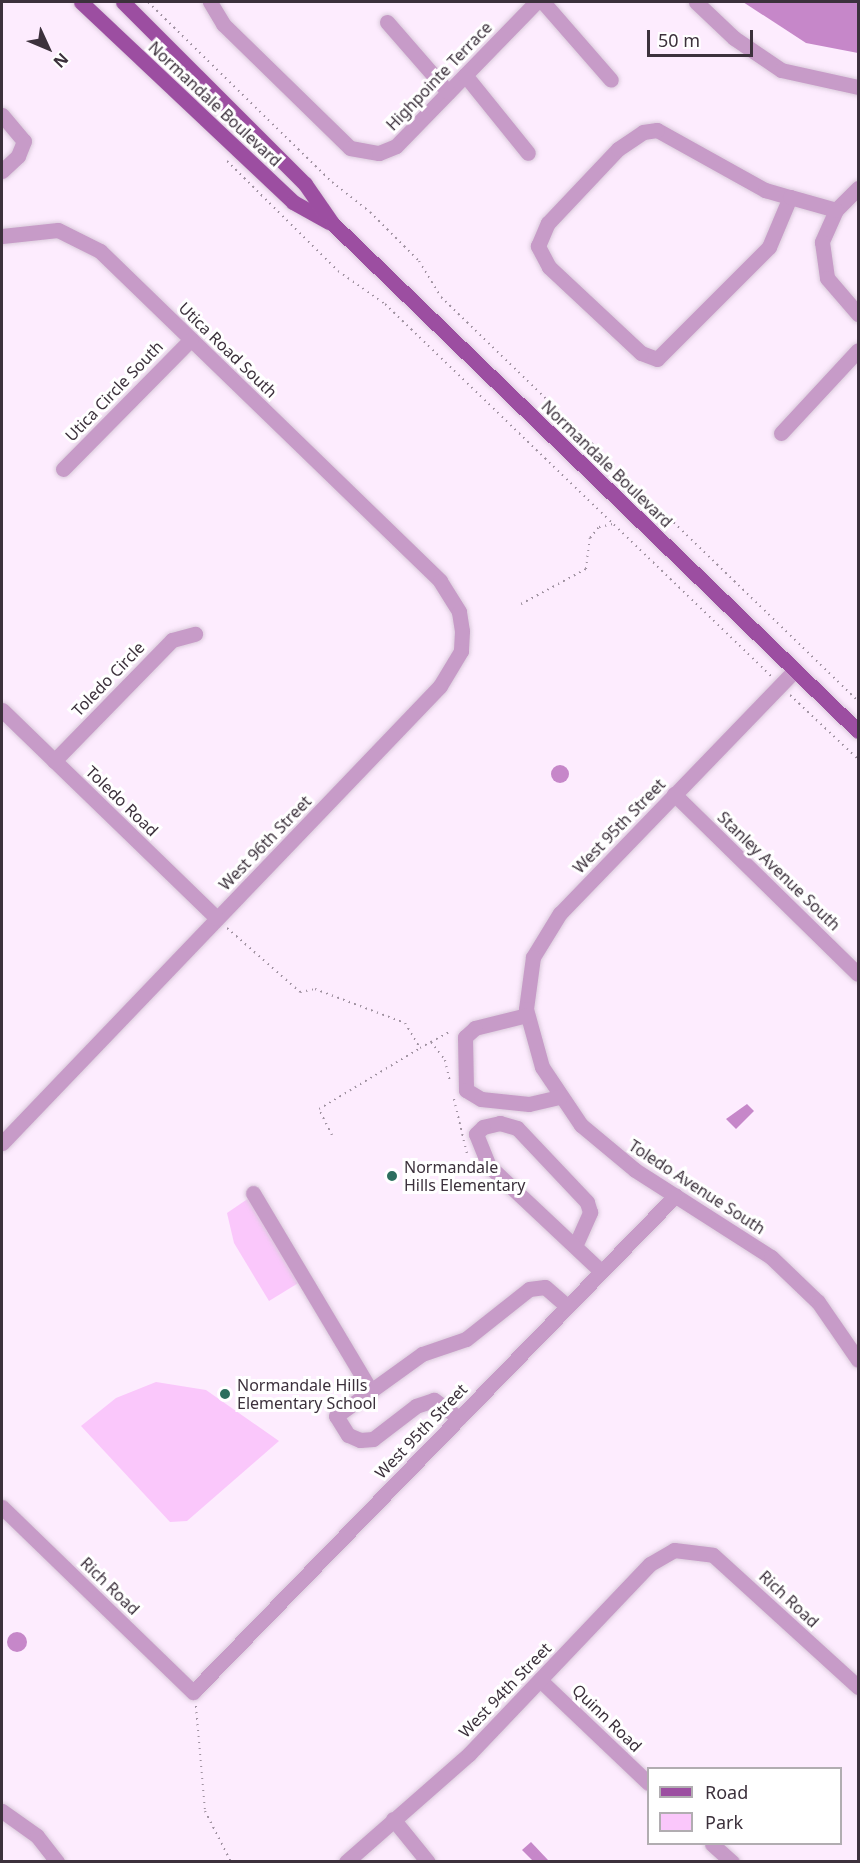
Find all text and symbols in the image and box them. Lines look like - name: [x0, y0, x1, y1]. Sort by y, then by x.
- north arrow: [18, 18, 78, 78]
- street label: Highpointe Terrace: [382, 18, 496, 134]
- scale bar: [650, 18, 756, 56]
- text: 50 m: [658, 28, 700, 52]
- street label: Normandale Boulevard: [145, 37, 285, 171]
- text: N: [49, 48, 73, 73]
- street label: Utica Road South: [175, 298, 281, 402]
- street label: Utica Circle South: [61, 337, 167, 445]
- street label: Normandale Boulevard: [538, 397, 676, 531]
- street label: Toledo Circle: [68, 638, 148, 720]
- street label: Toledo Road: [82, 762, 162, 840]
- street label: West 95th Street: [569, 775, 669, 877]
- street label: West 96th Street: [215, 792, 315, 894]
- street label: Stanley Avenue South: [714, 808, 844, 934]
- street label: Toledo Avenue South: [625, 1136, 769, 1238]
- place label: Normandale Hills Elementary: [404, 1157, 526, 1195]
- marker: Normandale Hills Elementary: [385, 1169, 399, 1183]
- place label: Normandale Hills Elementary School: [237, 1375, 376, 1413]
- street label: West 95th Street: [371, 1380, 471, 1482]
- marker: Normandale Hills Elementary School: [218, 1387, 232, 1401]
- street label: Rich Road: [77, 1553, 143, 1619]
- street label: Rich Road: [755, 1567, 823, 1631]
- street label: West 94th Street: [455, 1639, 555, 1741]
- street label: Quinn Road: [568, 1680, 646, 1756]
- legend: [647, 1767, 842, 1845]
- text: Road: [705, 1780, 748, 1804]
- text: Park: [705, 1810, 743, 1834]

